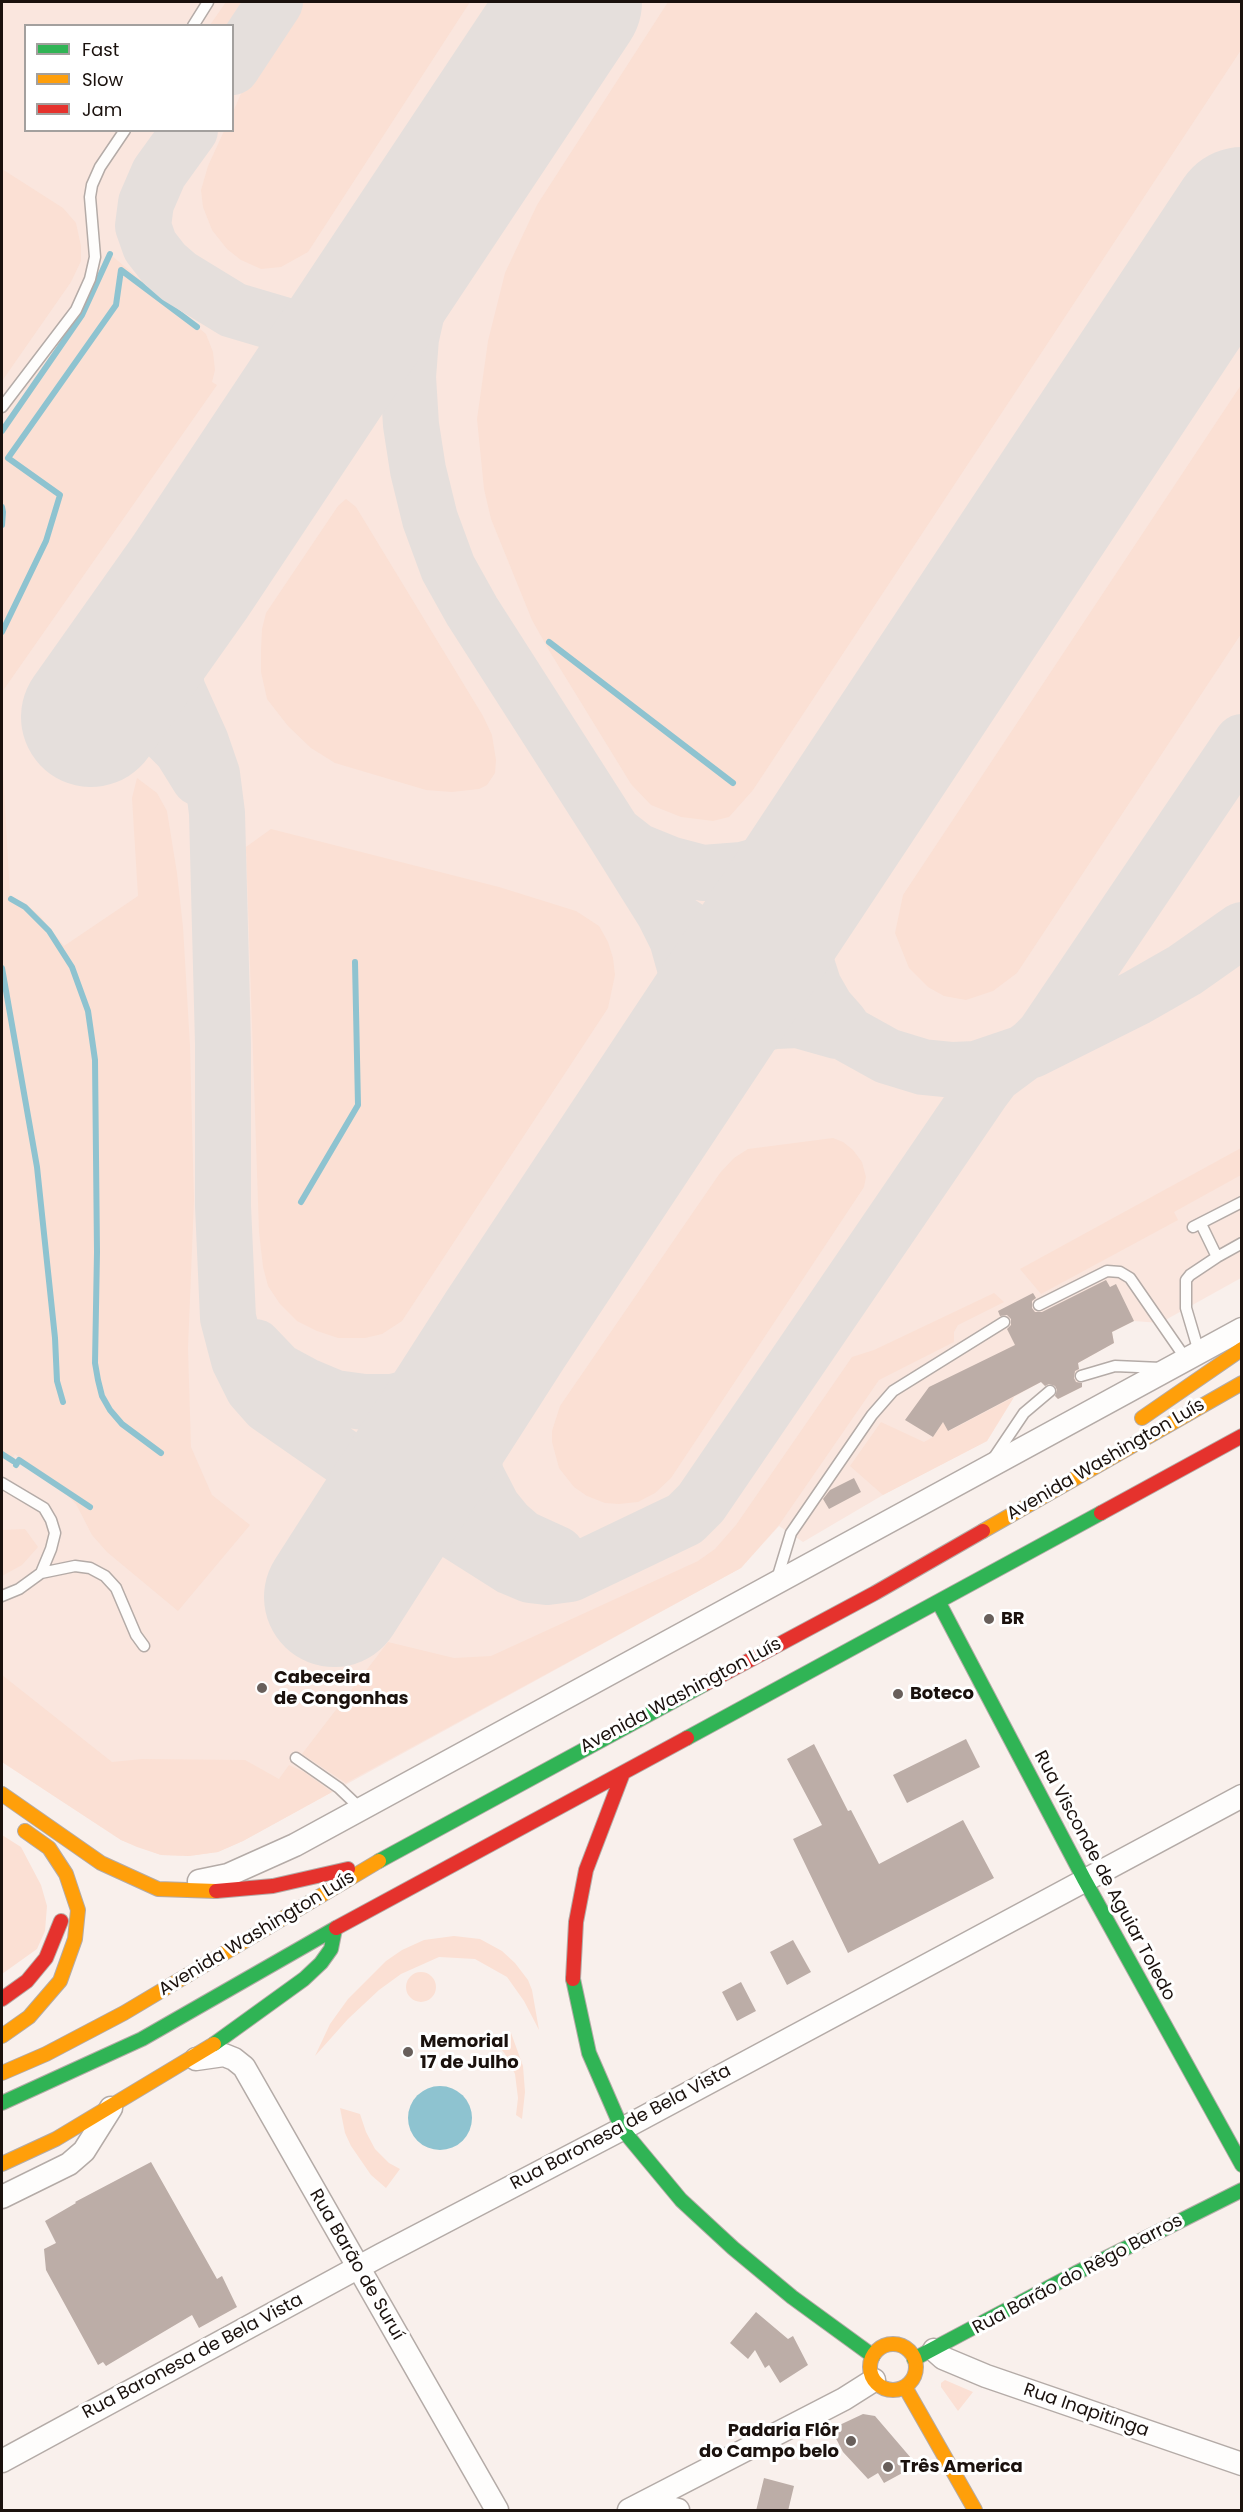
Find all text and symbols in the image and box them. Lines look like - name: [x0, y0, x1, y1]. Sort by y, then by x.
- legend: [24, 24, 234, 132]
- text: Fast: [82, 37, 119, 62]
- text: Slow: [82, 67, 123, 92]
- text: Jam: [82, 97, 122, 122]
- street label: Avenida Washington Luís: [1003, 1394, 1209, 1526]
- place label: BR: [1001, 1608, 1025, 1630]
- marker: BR: [982, 1612, 996, 1626]
- street label: Avenida Washington Luís: [577, 1634, 785, 1758]
- place label: Cabeceira de Congonhas: [274, 1667, 409, 1710]
- marker: Cabeceira de Congonhas: [255, 1681, 269, 1695]
- place label: Boteco: [910, 1683, 974, 1705]
- marker: Boteco: [891, 1687, 905, 1701]
- street label: Rua Visconde de Aguiar Toledo: [1029, 1747, 1179, 2005]
- street label: Avenida Washington Luís: [155, 1867, 359, 2001]
- place label: Memorial 17 de Julho: [420, 2031, 519, 2074]
- marker: Memorial 17 de Julho: [401, 2045, 415, 2059]
- street label: Rua Baronesa de Bela Vista: [507, 2061, 735, 2195]
- street label: Rua Barão de Suruí: [304, 2186, 408, 2344]
- street label: Rua Barão do Rêgo Barros: [969, 2210, 1187, 2340]
- street label: Rua Baronesa de Bela Vista: [79, 2290, 307, 2424]
- street label: Rua Inapitinga: [1021, 2379, 1151, 2443]
- place label: Padaria Flôr do Campo belo: [699, 2420, 839, 2462]
- marker: Padaria Flôr do Campo belo: [844, 2434, 858, 2448]
- place label: Três America: [900, 2456, 1023, 2478]
- marker: Três America: [881, 2460, 895, 2474]

